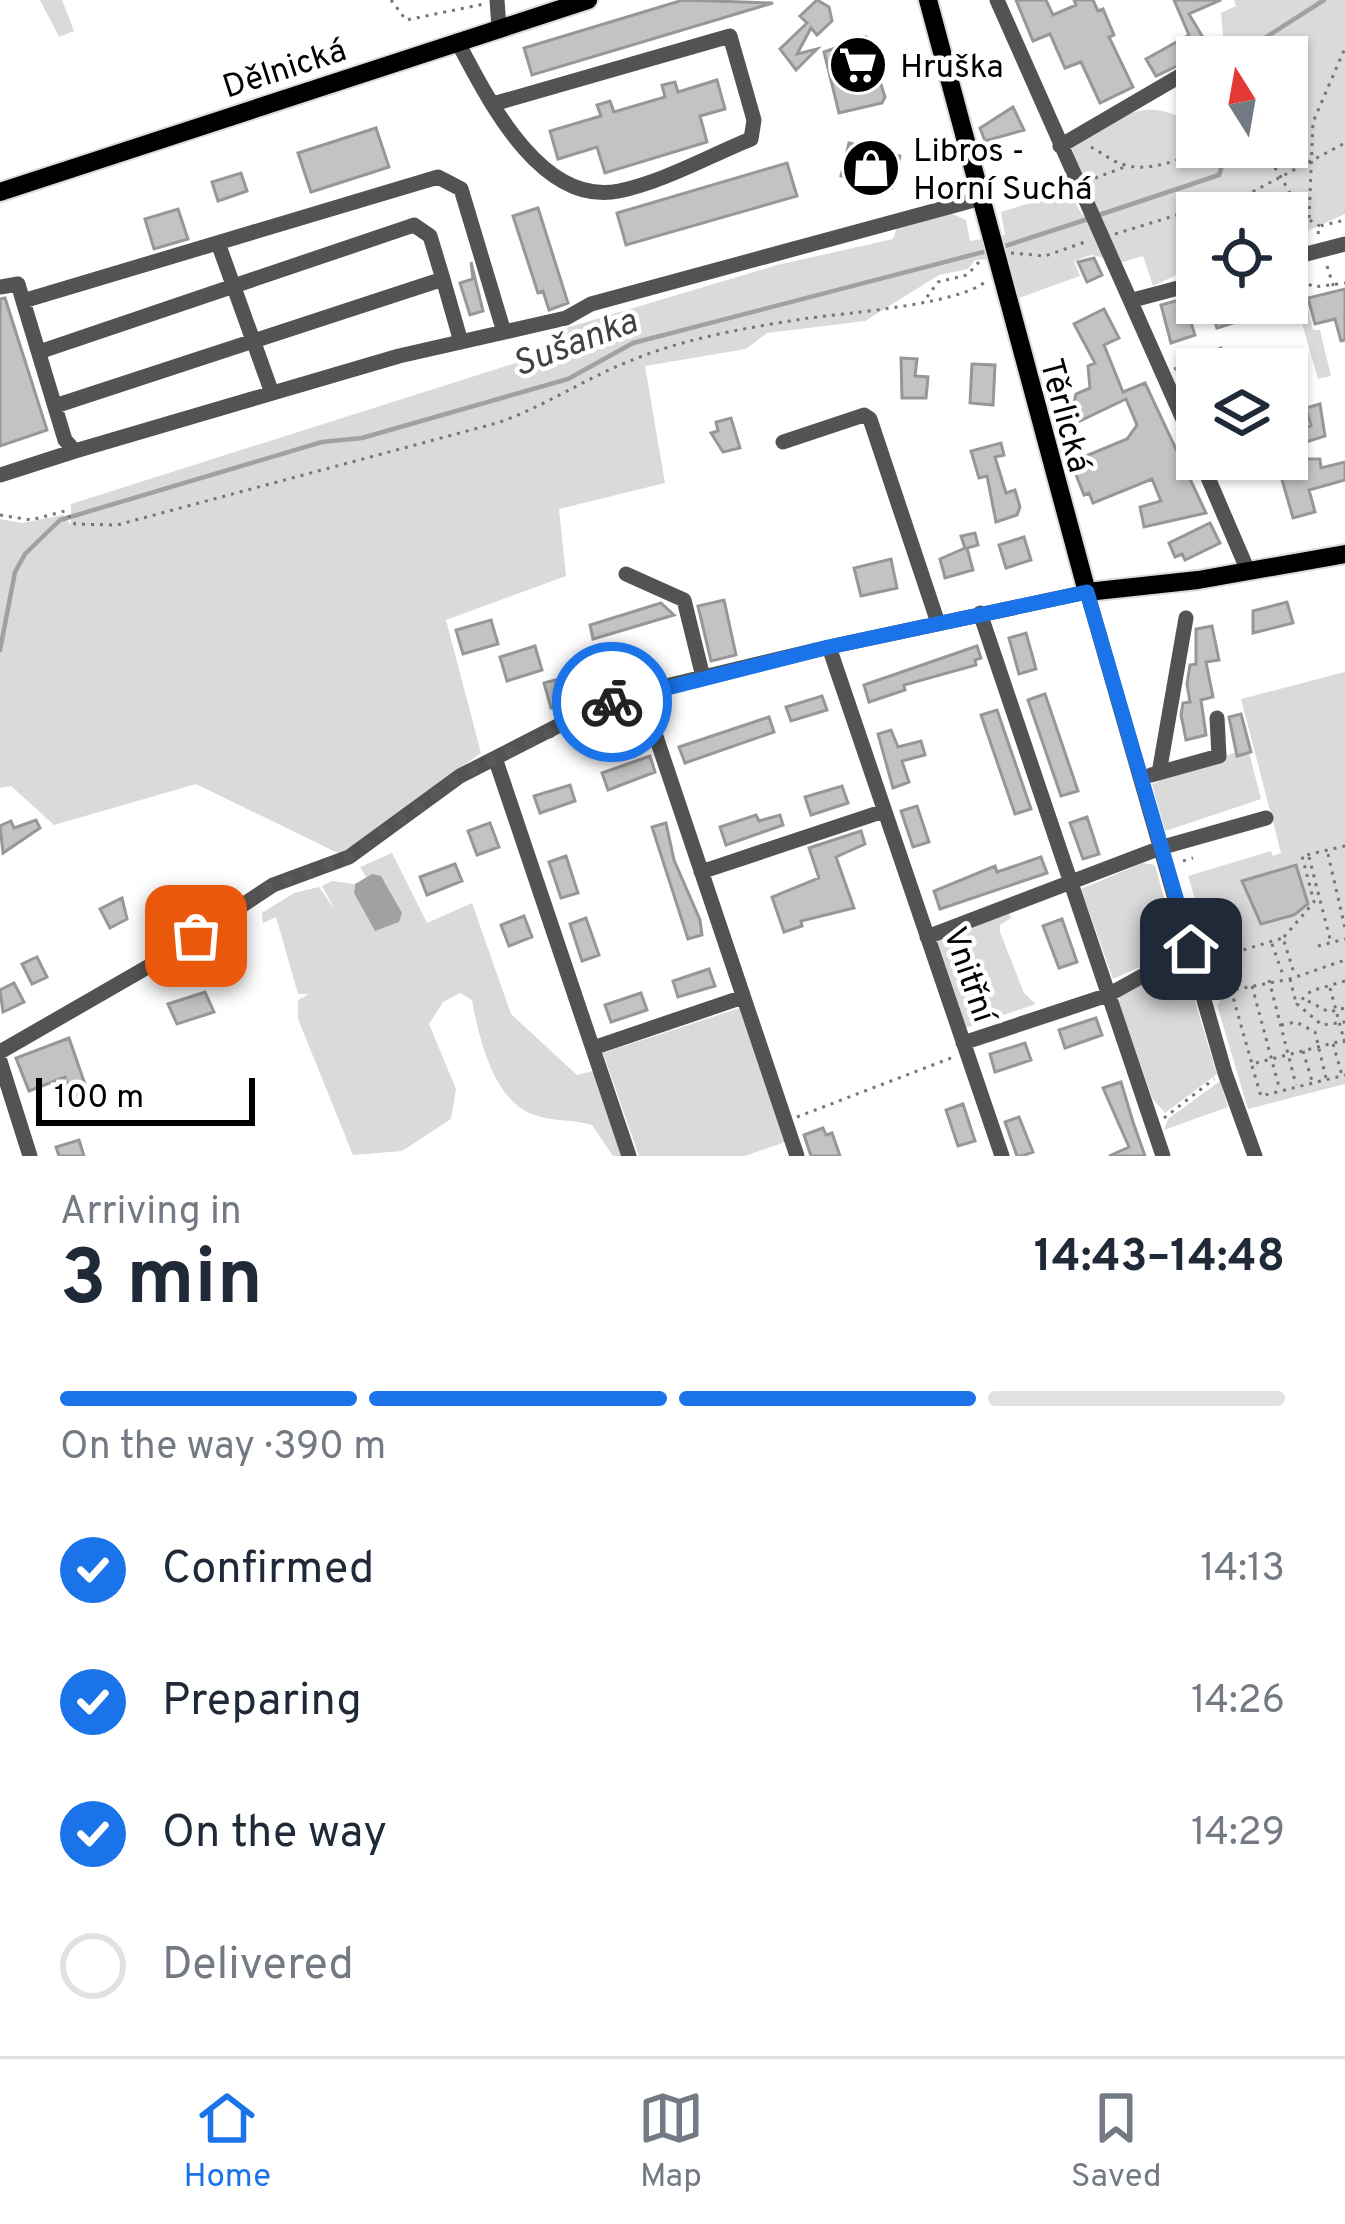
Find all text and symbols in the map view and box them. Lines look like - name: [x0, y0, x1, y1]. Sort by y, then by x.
- street label: Dělnická: [218, 31, 352, 110]
- supermarket icon: Hruška: [827, 34, 889, 96]
- north arrow: [1176, 36, 1308, 168]
- map controls: [1176, 36, 1308, 480]
- place label: Hruška: [900, 48, 1004, 90]
- place label: Libros - Horní Suchá: [913, 132, 1092, 212]
- shop icon: Libros - Horní Suchá: [840, 137, 902, 199]
- button: locate: [1176, 192, 1308, 324]
- water label: Sušanka: [506, 300, 645, 390]
- button: layers: [1176, 348, 1308, 480]
- street label: Těrlická: [1028, 355, 1098, 478]
- courier: [552, 642, 672, 762]
- icon: bike: [579, 669, 645, 735]
- pin: [145, 885, 247, 987]
- pin: [1140, 898, 1242, 1000]
- icon: bag: [163, 903, 229, 969]
- icon: home: [1158, 916, 1224, 982]
- street label: Vnitřní: [931, 922, 1004, 1031]
- scale bar: [36, 1072, 255, 1125]
- text: 100 m: [54, 1078, 144, 1120]
- text: Arriving in: [60, 1189, 242, 1238]
- text: 14:43–14:48: [1034, 1230, 1285, 1287]
- text: 3 min: [60, 1233, 263, 1332]
- text: On the way · 390 m: [60, 1424, 386, 1473]
- icon: check: [60, 1537, 126, 1603]
- text: Confirmed: [162, 1542, 374, 1599]
- text: 14:13: [1200, 1546, 1285, 1595]
- icon: check: [60, 1669, 126, 1735]
- text: Preparing: [162, 1674, 362, 1731]
- text: 14:26: [1191, 1678, 1285, 1727]
- icon: check: [60, 1801, 126, 1867]
- text: On the way: [162, 1806, 387, 1863]
- text: 14:29: [1191, 1810, 1285, 1859]
- text: Delivered: [162, 1938, 354, 1995]
- tab: Home: [183, 2085, 271, 2199]
- tab: Map: [638, 2085, 704, 2199]
- tab: Saved: [1071, 2085, 1162, 2199]

